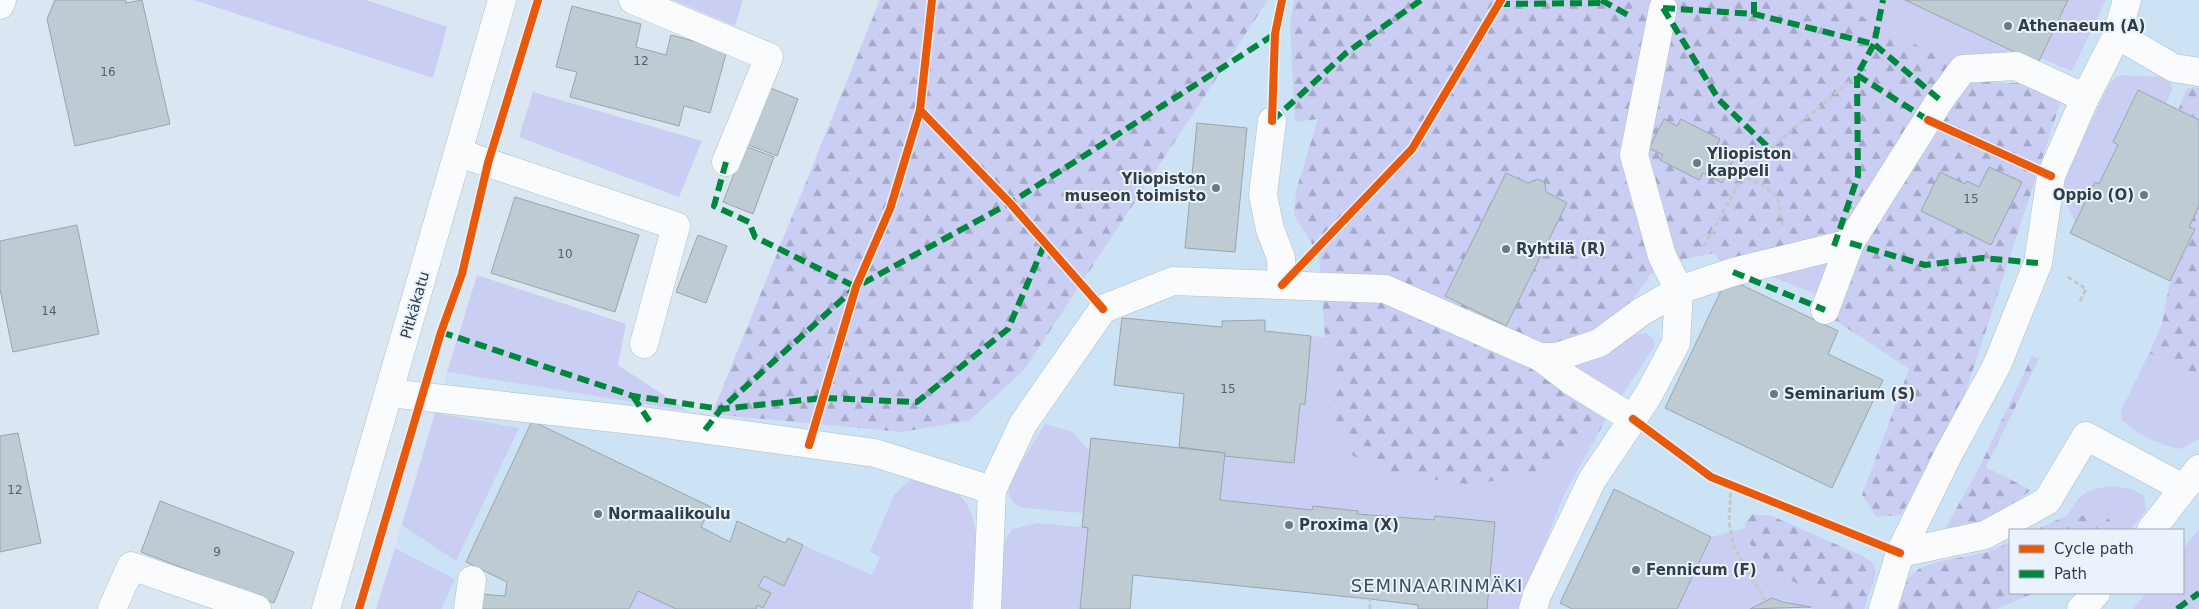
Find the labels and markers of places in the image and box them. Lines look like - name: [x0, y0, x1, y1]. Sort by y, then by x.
- place label: Athenaeum (A): [2018, 17, 2145, 35]
- marker: Athenaeum (A): [2002, 20, 2014, 32]
- place label: Yliopiston kappeli: [1706, 145, 1791, 180]
- marker: Yliopiston kappeli: [1691, 157, 1703, 169]
- place label: Yliopiston museon toimisto: [1065, 170, 1206, 205]
- marker: Yliopiston museon toimisto: [1210, 182, 1222, 194]
- place label: Oppio (O): [2053, 186, 2134, 204]
- marker: Oppio (O): [2138, 189, 2150, 201]
- place label: Ryhtilä (R): [1516, 240, 1605, 258]
- marker: Ryhtilä (R): [1500, 243, 1512, 255]
- place label: Seminarium (S): [1784, 385, 1915, 403]
- marker: Seminarium (S): [1768, 388, 1780, 400]
- place label: Normaalikoulu: [608, 505, 731, 523]
- marker: Normaalikoulu: [592, 508, 604, 520]
- place label: Proxima (X): [1299, 516, 1399, 534]
- marker: Proxima (X): [1283, 519, 1295, 531]
- place label: Fennicum (F): [1646, 561, 1757, 579]
- marker: Fennicum (F): [1630, 564, 1642, 576]

